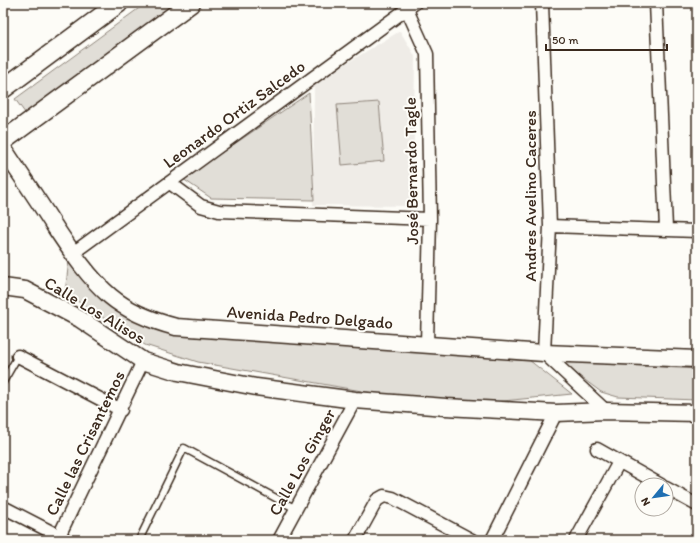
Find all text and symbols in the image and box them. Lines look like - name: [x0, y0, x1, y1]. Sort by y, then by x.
- scale bar: [546, 26, 667, 52]
- text: 50 m: [552, 33, 578, 47]
- street label: Leonardo Ortiz Salcedo: [159, 56, 309, 172]
- street label: José Bernardo Tagle: [400, 97, 422, 245]
- street label: Andres Avelino Caceres: [520, 110, 540, 282]
- street label: Calle Los Alisos: [41, 272, 149, 348]
- street label: Avenida Pedro Delgado: [226, 301, 394, 333]
- street label: Calle las Crisantemos: [41, 367, 129, 519]
- street label: Calle Los Ginger: [264, 405, 340, 519]
- north arrow: [634, 477, 674, 517]
- text: N: [638, 495, 653, 508]

